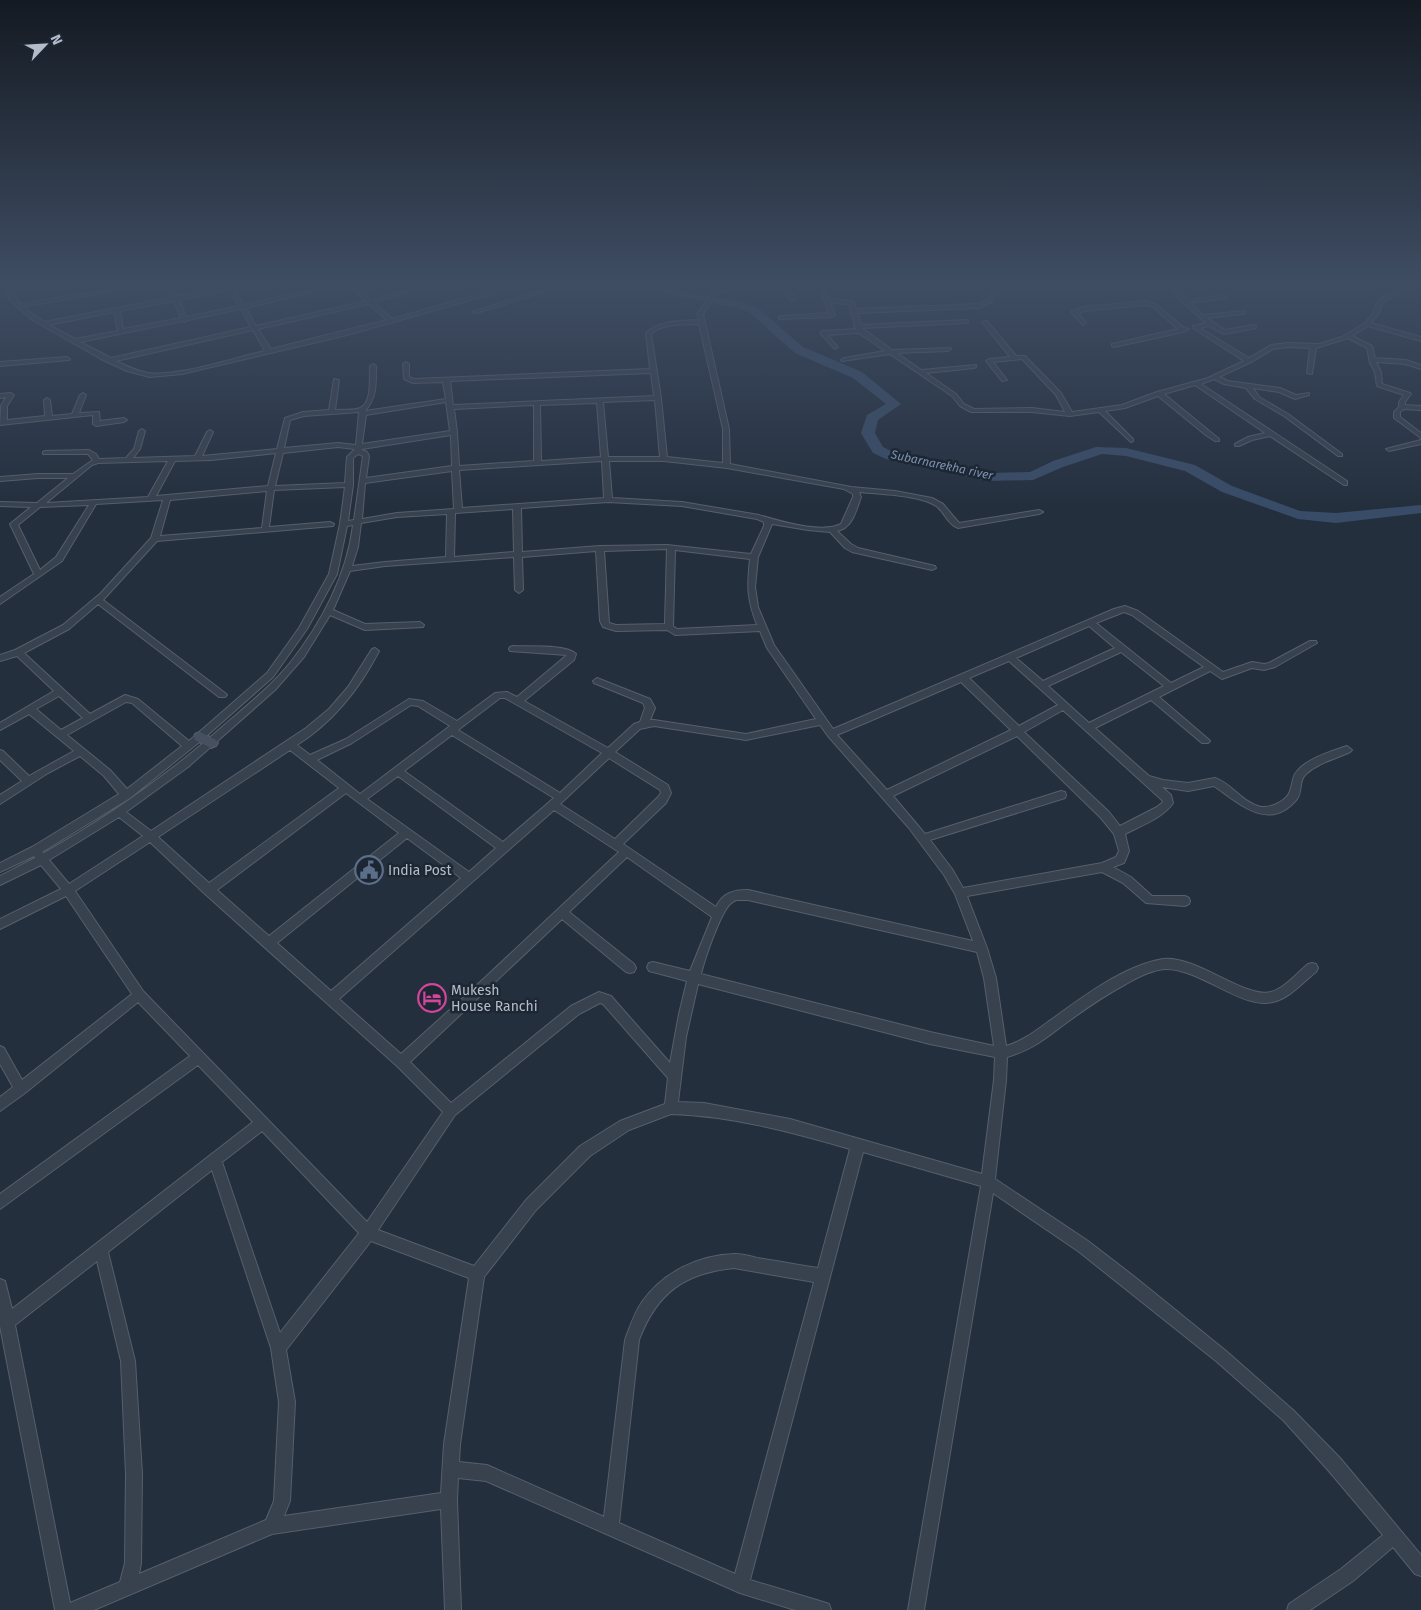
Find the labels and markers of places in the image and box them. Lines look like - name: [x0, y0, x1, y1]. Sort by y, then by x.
- public building icon: India Post: [354, 855, 384, 885]
- place label: India Post: [388, 862, 452, 879]
- place label: Mukesh House Ranchi: [451, 982, 538, 1015]
- hotel icon: Mukesh House Ranchi: [417, 983, 447, 1013]

